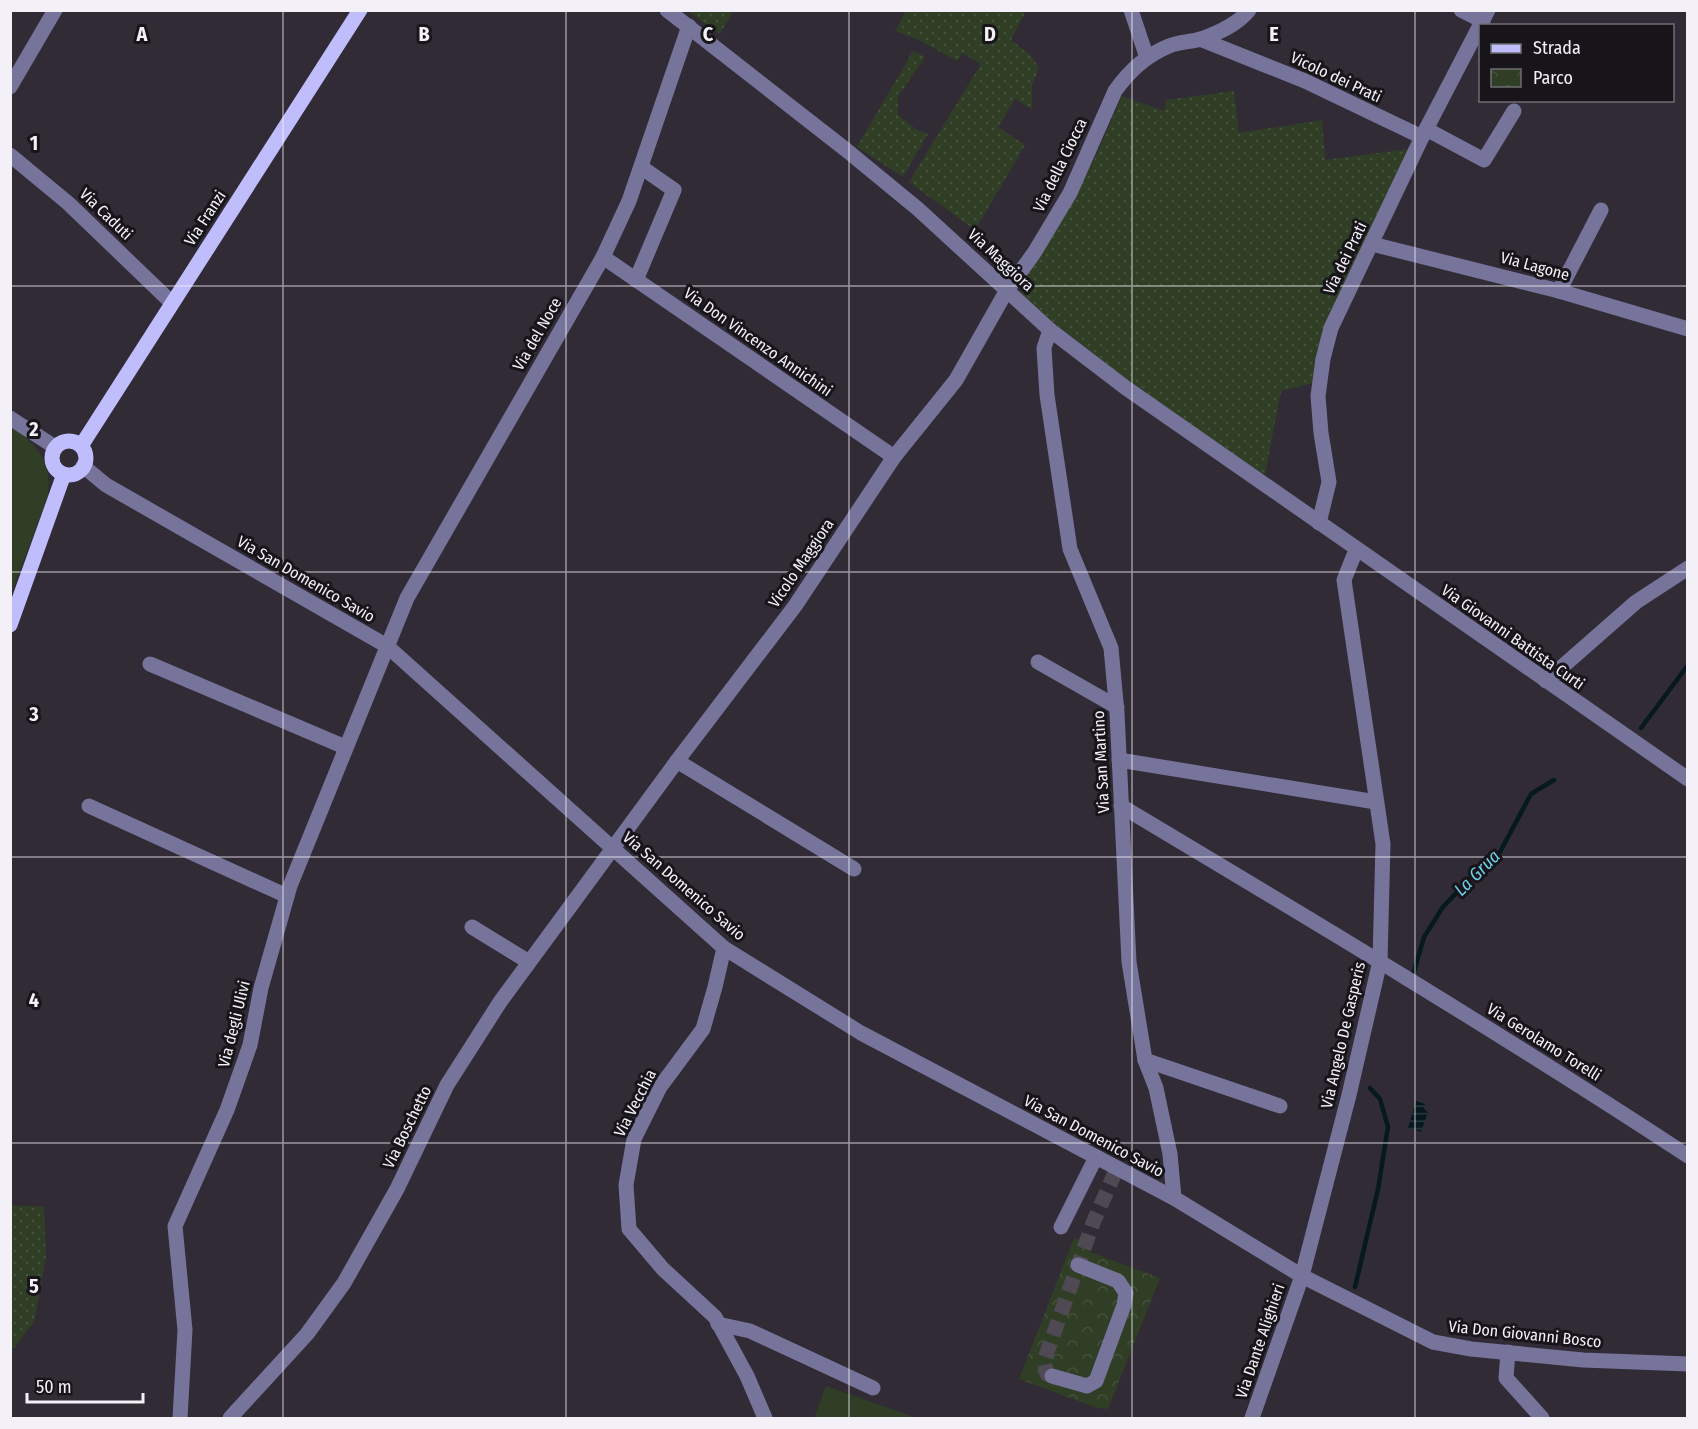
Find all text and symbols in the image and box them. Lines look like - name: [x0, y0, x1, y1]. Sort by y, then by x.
- text: A: [136, 22, 149, 46]
- text: B: [418, 22, 430, 46]
- text: C: [703, 22, 714, 46]
- text: D: [984, 22, 996, 46]
- text: E: [1269, 22, 1279, 46]
- legend: [1479, 24, 1674, 102]
- text: Strada: [1533, 37, 1581, 59]
- street label: Vicolo dei Prati: [1288, 48, 1384, 106]
- text: Parco: [1533, 67, 1573, 89]
- street label: Via della Ciocca: [1029, 115, 1091, 215]
- text: 1: [30, 131, 38, 155]
- street label: Via Caduti: [76, 184, 136, 244]
- street label: Via Franzi: [180, 187, 230, 249]
- street label: Via dei Prati: [1319, 219, 1371, 297]
- street label: Via Maggiora: [964, 225, 1038, 295]
- street label: Via Lagone: [1499, 248, 1572, 284]
- street label: Via Don Vincenzo Annichini: [680, 284, 836, 400]
- street label: Via del Noce: [509, 294, 565, 374]
- text: 2: [28, 417, 39, 441]
- street label: Vicolo Maggiora: [764, 515, 838, 611]
- street label: Via San Domenico Savio: [234, 532, 378, 626]
- street label: Via Giovanni Battista Curti: [1438, 580, 1588, 694]
- text: 3: [28, 702, 39, 726]
- street label: Via San Martino: [1089, 710, 1113, 814]
- street label: Via San Domenico Savio: [619, 828, 749, 944]
- water label: La Grua: [1449, 845, 1505, 901]
- street label: Via Angelo De Gasperis: [1317, 960, 1369, 1110]
- street label: Via degli Ulivi: [214, 979, 254, 1069]
- text: 4: [29, 988, 39, 1012]
- street label: Via Gerolamo Torelli: [1483, 999, 1605, 1085]
- street label: Via Vecchia: [610, 1066, 660, 1140]
- street label: Via Boschetto: [379, 1083, 435, 1171]
- street label: Via San Domenico Savio: [1021, 1091, 1167, 1181]
- text: 5: [29, 1274, 39, 1298]
- street label: Via Dante Alighieri: [1231, 1281, 1289, 1401]
- street label: Via Don Giovanni Bosco: [1448, 1317, 1602, 1351]
- scale bar: [27, 1366, 142, 1404]
- text: 50 m: [36, 1376, 72, 1398]

